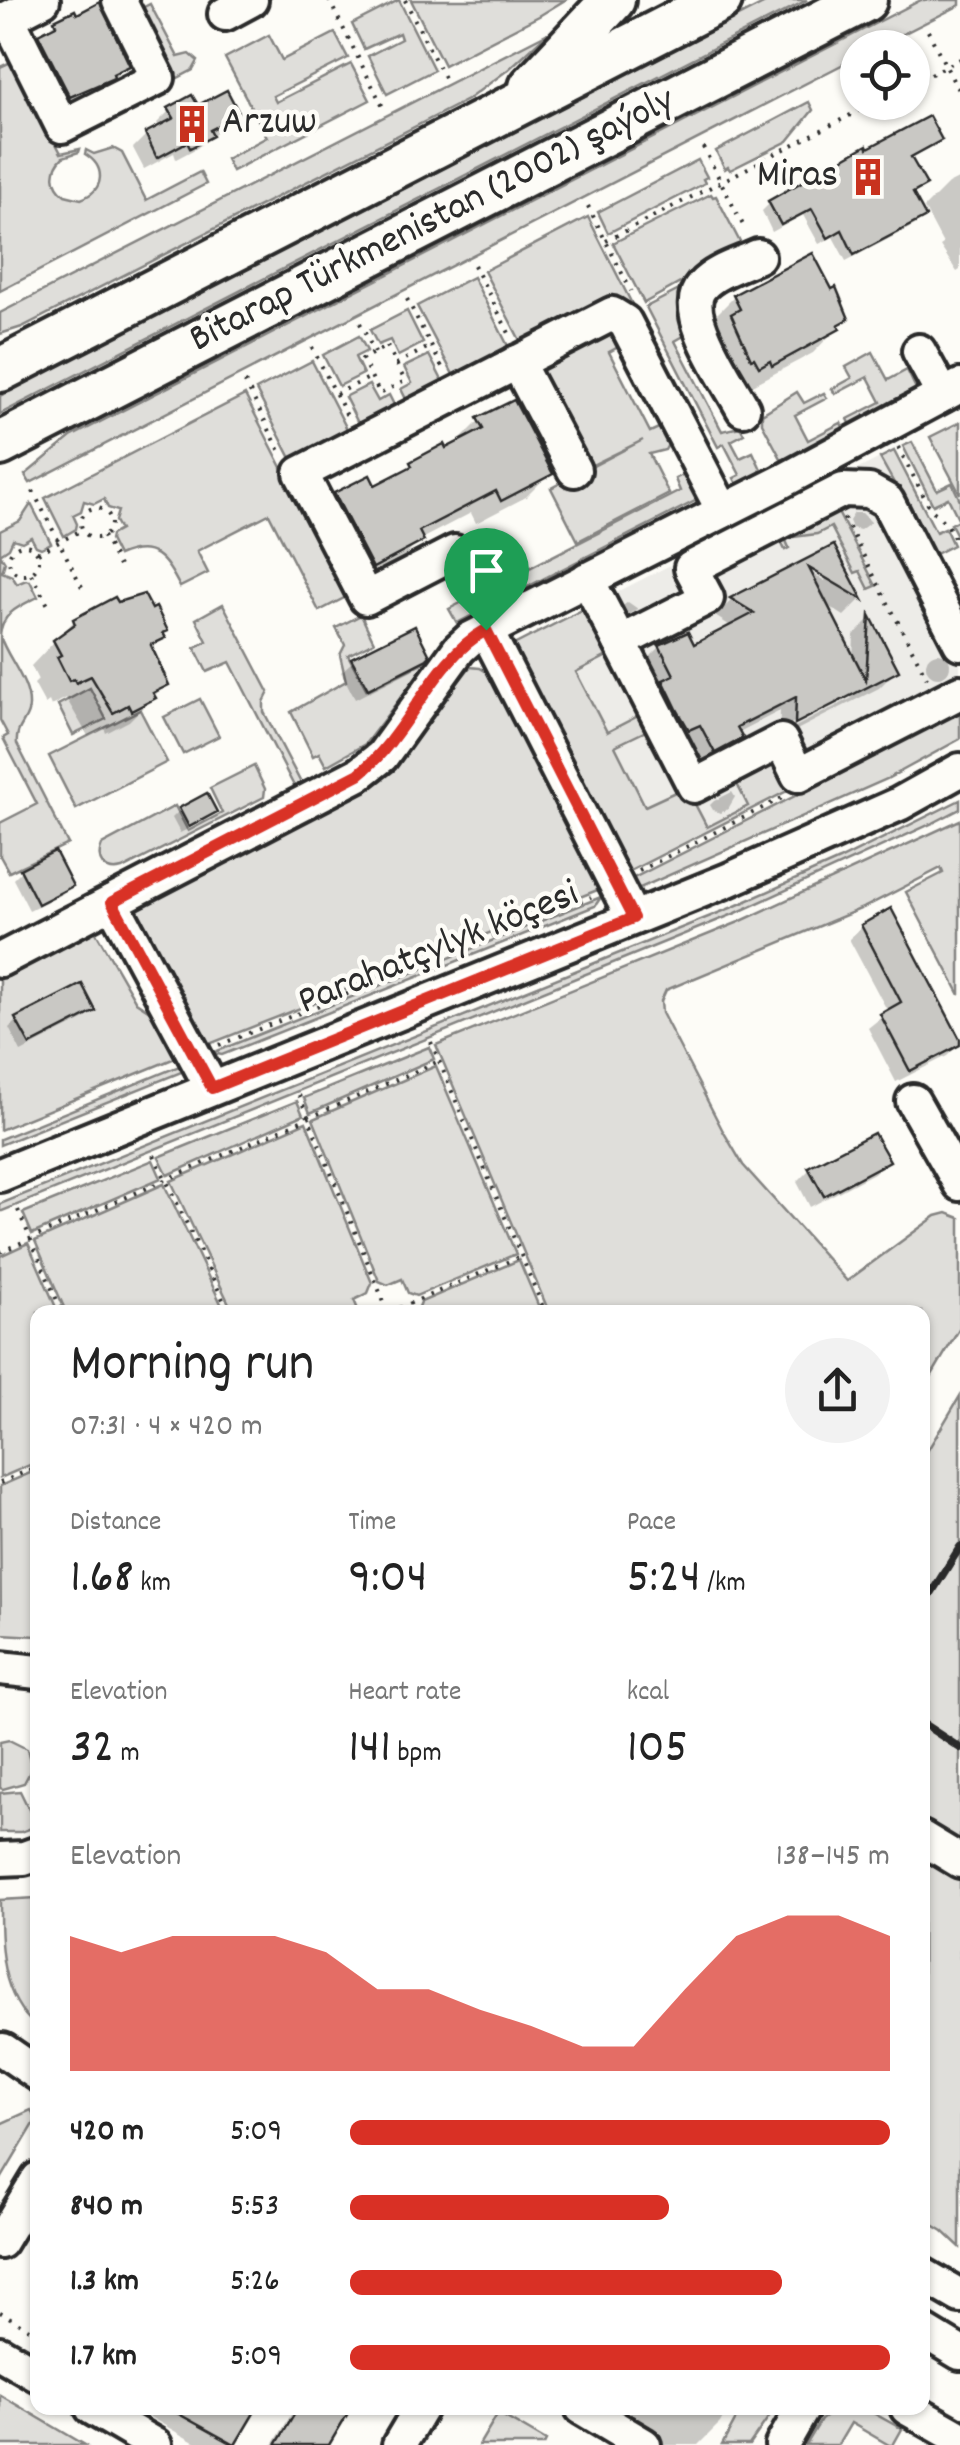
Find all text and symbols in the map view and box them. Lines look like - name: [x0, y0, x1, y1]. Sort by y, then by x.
- map controls: [840, 30, 930, 120]
- button: locate: [840, 30, 930, 120]
- street label: Bitarap Türkmenistan (2002) şaýoly: [180, 74, 686, 369]
- place label: Arzuw: [222, 96, 317, 153]
- building icon: Arzuw: [171, 103, 213, 145]
- place label: Miras: [757, 149, 838, 206]
- building icon: Miras: [847, 156, 889, 198]
- pin: [444, 528, 529, 631]
- icon: arrive: [459, 543, 514, 598]
- street label: Parahatçylyk köçesi: [290, 868, 588, 1032]
- text: Morning run: [70, 1328, 314, 1407]
- button: share: [785, 1338, 890, 1443]
- text: 07:31 · 4 × 420 m: [70, 1405, 263, 1451]
- text: Distance: [70, 1504, 161, 1544]
- text: Time: [348, 1504, 396, 1544]
- text: Pace: [627, 1504, 676, 1544]
- text: 1.68: [70, 1544, 134, 1616]
- text: 9:04: [348, 1544, 428, 1616]
- text: 5:24: [627, 1544, 701, 1616]
- text: km: [134, 1565, 171, 1605]
- text: /km: [701, 1565, 746, 1605]
- text: Elevation: [70, 1674, 167, 1714]
- text: Heart rate: [348, 1674, 461, 1714]
- text: kcal: [627, 1674, 669, 1714]
- text: 32: [70, 1714, 114, 1786]
- text: 141: [348, 1714, 391, 1786]
- text: 105: [627, 1714, 688, 1786]
- text: m: [114, 1735, 140, 1775]
- text: bpm: [391, 1735, 442, 1775]
- text: Elevation: [70, 1835, 181, 1881]
- text: 138–145 m: [776, 1835, 890, 1881]
- text: 420 m: [70, 2110, 144, 2156]
- text: 5:09: [230, 2110, 282, 2156]
- text: 840 m: [70, 2185, 143, 2231]
- text: 5:53: [230, 2185, 279, 2231]
- text: 1.3 km: [70, 2260, 139, 2306]
- text: 5:26: [230, 2260, 280, 2306]
- text: 1.7 km: [70, 2335, 137, 2381]
- text: 5:09: [230, 2335, 282, 2381]

